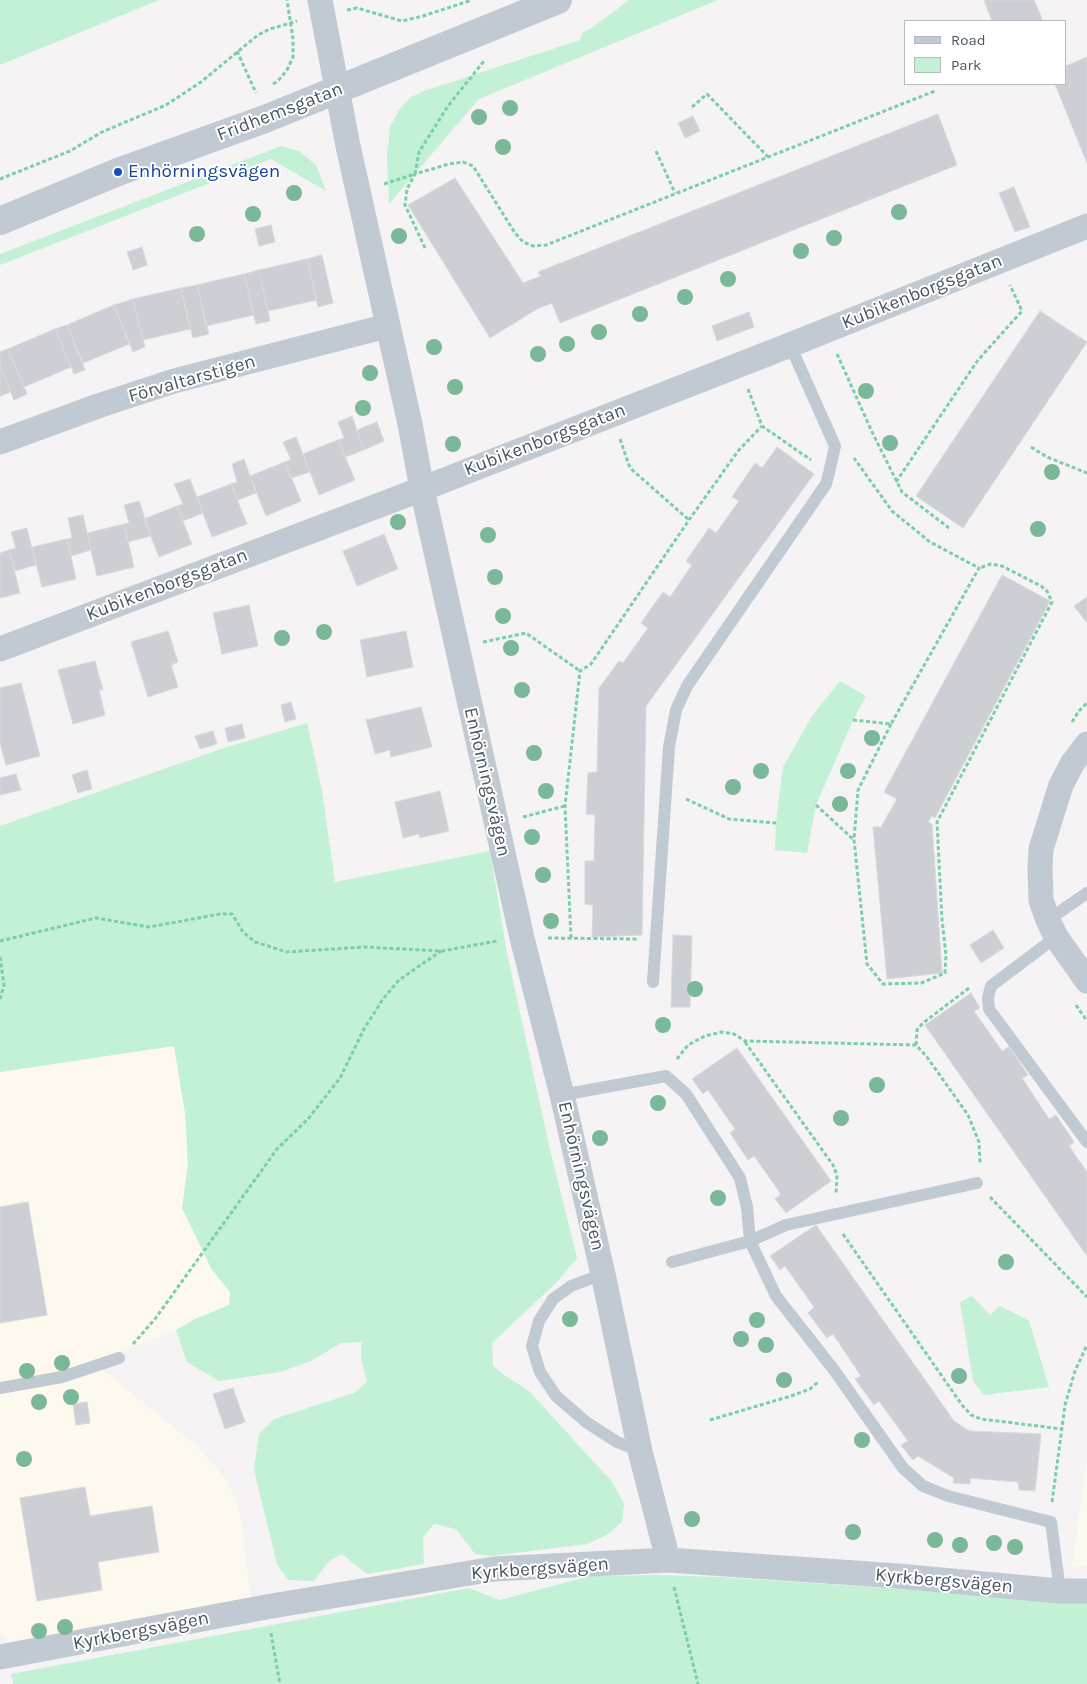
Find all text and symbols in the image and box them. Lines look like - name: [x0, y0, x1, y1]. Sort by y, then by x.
- legend: [904, 20, 1067, 85]
- text: Road: [951, 31, 986, 49]
- text: Park: [951, 56, 981, 74]
- street label: Fridhemsgatan: [214, 78, 346, 146]
- place label: Enhörningsvägen: [128, 161, 280, 183]
- marker: Enhörningsvägen: [112, 166, 124, 178]
- street label: Kubikenborgsgatan: [838, 249, 1006, 335]
- street label: Förvaltarstigen: [126, 350, 258, 408]
- street label: Kubikenborgsgatan: [461, 399, 629, 481]
- street label: Kubikenborgsgatan: [83, 544, 251, 626]
- street label: Enhörningsvägen: [459, 705, 515, 859]
- street label: Enhörningsvägen: [553, 1099, 609, 1253]
- street label: Kyrkbergsvägen: [470, 1553, 610, 1585]
- street label: Kyrkbergsvägen: [874, 1564, 1014, 1598]
- street label: Kyrkbergsvägen: [71, 1607, 211, 1655]

